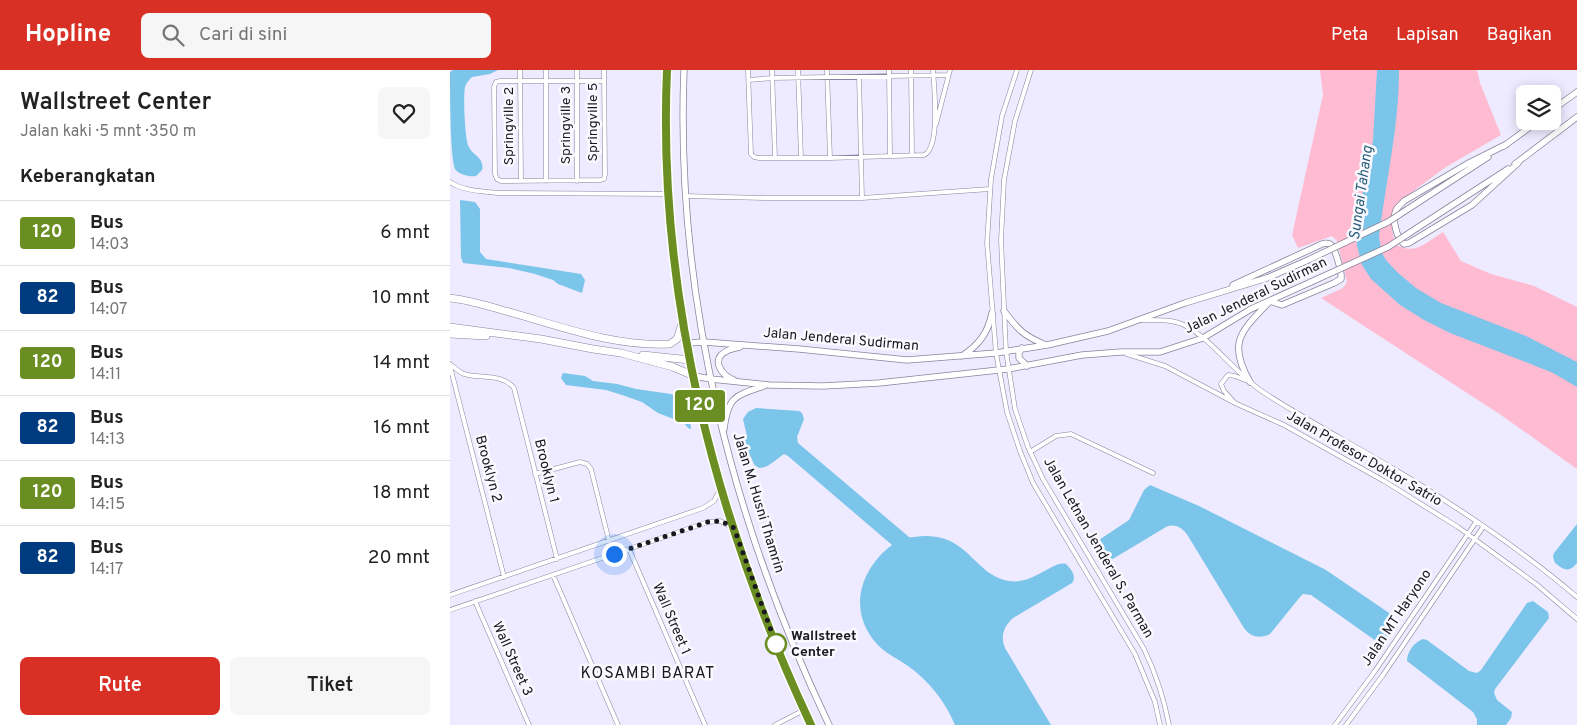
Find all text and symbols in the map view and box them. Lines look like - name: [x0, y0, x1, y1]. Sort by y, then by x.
- search box: [141, 13, 491, 58]
- text: Hopline: [25, 20, 111, 50]
- icon: search: [159, 21, 187, 49]
- text: Cari di sini: [199, 23, 287, 47]
- text: Peta: [1331, 24, 1368, 47]
- text: Lapisan: [1396, 24, 1459, 47]
- text: Bagikan: [1487, 24, 1552, 47]
- street label: Springville 5: [585, 83, 602, 161]
- map controls: [1516, 85, 1561, 130]
- button: layers: [1516, 85, 1561, 130]
- street label: Springville 3: [558, 86, 575, 164]
- button: heart: [378, 87, 430, 139]
- street label: Springville 2: [501, 87, 518, 165]
- text: Wallstreet Center: [20, 88, 211, 118]
- text: Jalan kaki · 5 mnt · 350 m: [20, 122, 196, 142]
- water label: Sungai Tahang: [1346, 144, 1378, 241]
- text: Keberangkatan: [20, 165, 156, 189]
- text: Bus: [90, 211, 124, 235]
- text: 120: [32, 221, 63, 244]
- text: 6 mnt: [380, 221, 430, 245]
- text: 14:03: [90, 235, 129, 255]
- street label: Jalan Jenderal Sudirman: [1182, 254, 1330, 338]
- text: Bus: [90, 276, 124, 300]
- text: 82: [37, 286, 58, 309]
- text: 10 mnt: [372, 286, 430, 310]
- text: 14:07: [90, 300, 127, 320]
- street label: Jalan Jenderal Sudirman: [762, 325, 920, 355]
- text: Bus: [90, 341, 124, 365]
- text: 120: [32, 351, 63, 374]
- text: 14 mnt: [373, 351, 430, 375]
- text: 14:11: [90, 365, 121, 385]
- line badge: 120: [671, 390, 729, 422]
- text: 120: [685, 394, 715, 417]
- text: Bus: [90, 406, 124, 430]
- street label: Jalan Profesor Doktor Satrio: [1283, 407, 1445, 511]
- text: 82: [37, 416, 58, 439]
- text: 16 mnt: [373, 416, 430, 440]
- text: 14:13: [90, 430, 125, 450]
- street label: Jalan M. Husni Thamrin: [729, 431, 787, 575]
- street label: Brooklyn 2: [471, 434, 505, 504]
- street label: Brooklyn 1: [530, 437, 562, 505]
- street label: Jalan Letnan Jenderal S. Parman: [1039, 455, 1157, 641]
- text: Bus: [90, 471, 124, 495]
- text: 120: [32, 481, 63, 504]
- text: 18 mnt: [373, 481, 430, 505]
- text: 14:15: [90, 495, 125, 515]
- text: Bus: [90, 536, 124, 560]
- your location: [602, 542, 627, 567]
- text: 82: [37, 546, 58, 569]
- text: 20 mnt: [368, 546, 430, 570]
- text: 14:17: [90, 560, 123, 580]
- street label: Jalan MT Haryono: [1358, 566, 1436, 670]
- street label: Wall Street 1: [648, 580, 694, 658]
- street label: Wall Street 3: [488, 619, 536, 699]
- place label: Wallstreet Center: [791, 628, 857, 661]
- marker: Wallstreet Center: [765, 633, 787, 655]
- button: Rute: [20, 657, 220, 715]
- button: Tiket: [230, 657, 430, 715]
- district label: KOSAMBI BARAT: [581, 664, 715, 684]

